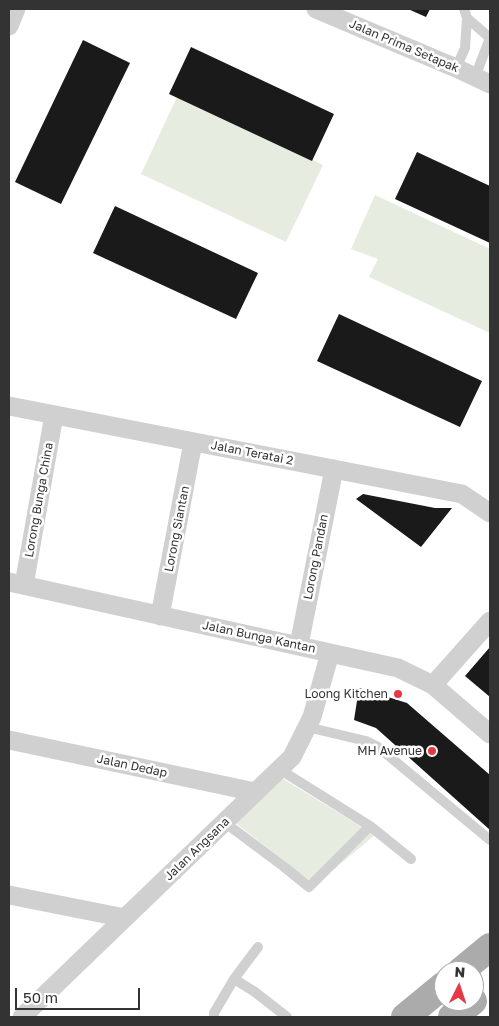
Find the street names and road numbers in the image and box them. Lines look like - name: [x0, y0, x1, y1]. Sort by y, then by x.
- street label: Jalan Prima Setapak: [347, 16, 461, 76]
- street label: Jalan Teratai 2: [210, 438, 294, 468]
- street label: Lorong Bunga China: [22, 442, 56, 558]
- street label: Lorong Siantan: [162, 485, 192, 573]
- street label: Lorong Pandan: [301, 513, 331, 601]
- street label: Jalan Bunga Kantan: [201, 618, 317, 656]
- street label: Jalan Dedap: [96, 752, 168, 780]
- street label: Jalan Angsana: [162, 814, 232, 884]

